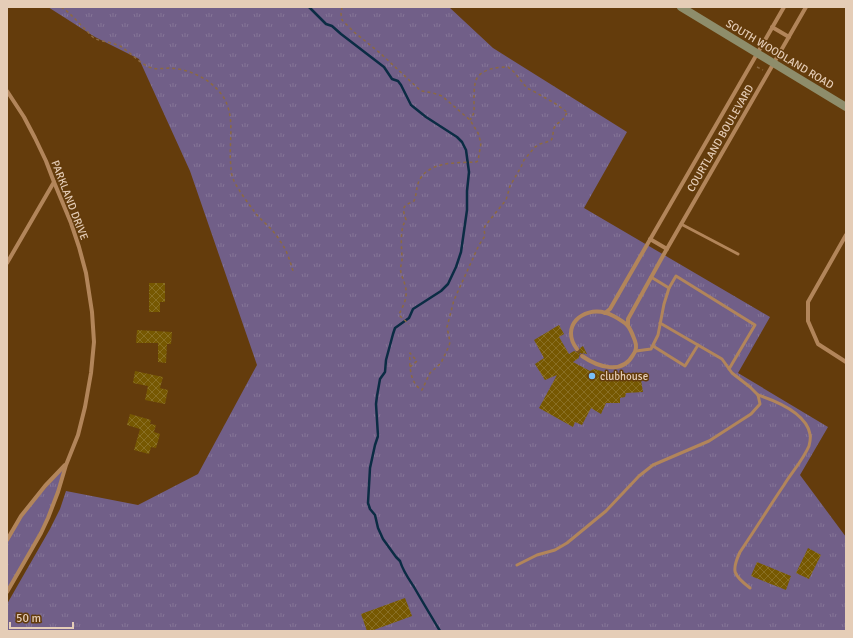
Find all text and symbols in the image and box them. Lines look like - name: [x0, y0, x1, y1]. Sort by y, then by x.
- street label: SOUTH WOODLAND ROAD: [723, 17, 836, 92]
- street label: COURTLAND BOULEVARD: [684, 82, 756, 194]
- street label: PARKLAND DRIVE: [48, 158, 91, 242]
- place label: clubhouse: [600, 370, 648, 383]
- marker: clubhouse: [587, 371, 597, 381]
- scale bar: [10, 604, 73, 630]
- text: 50 m: [16, 611, 41, 626]

